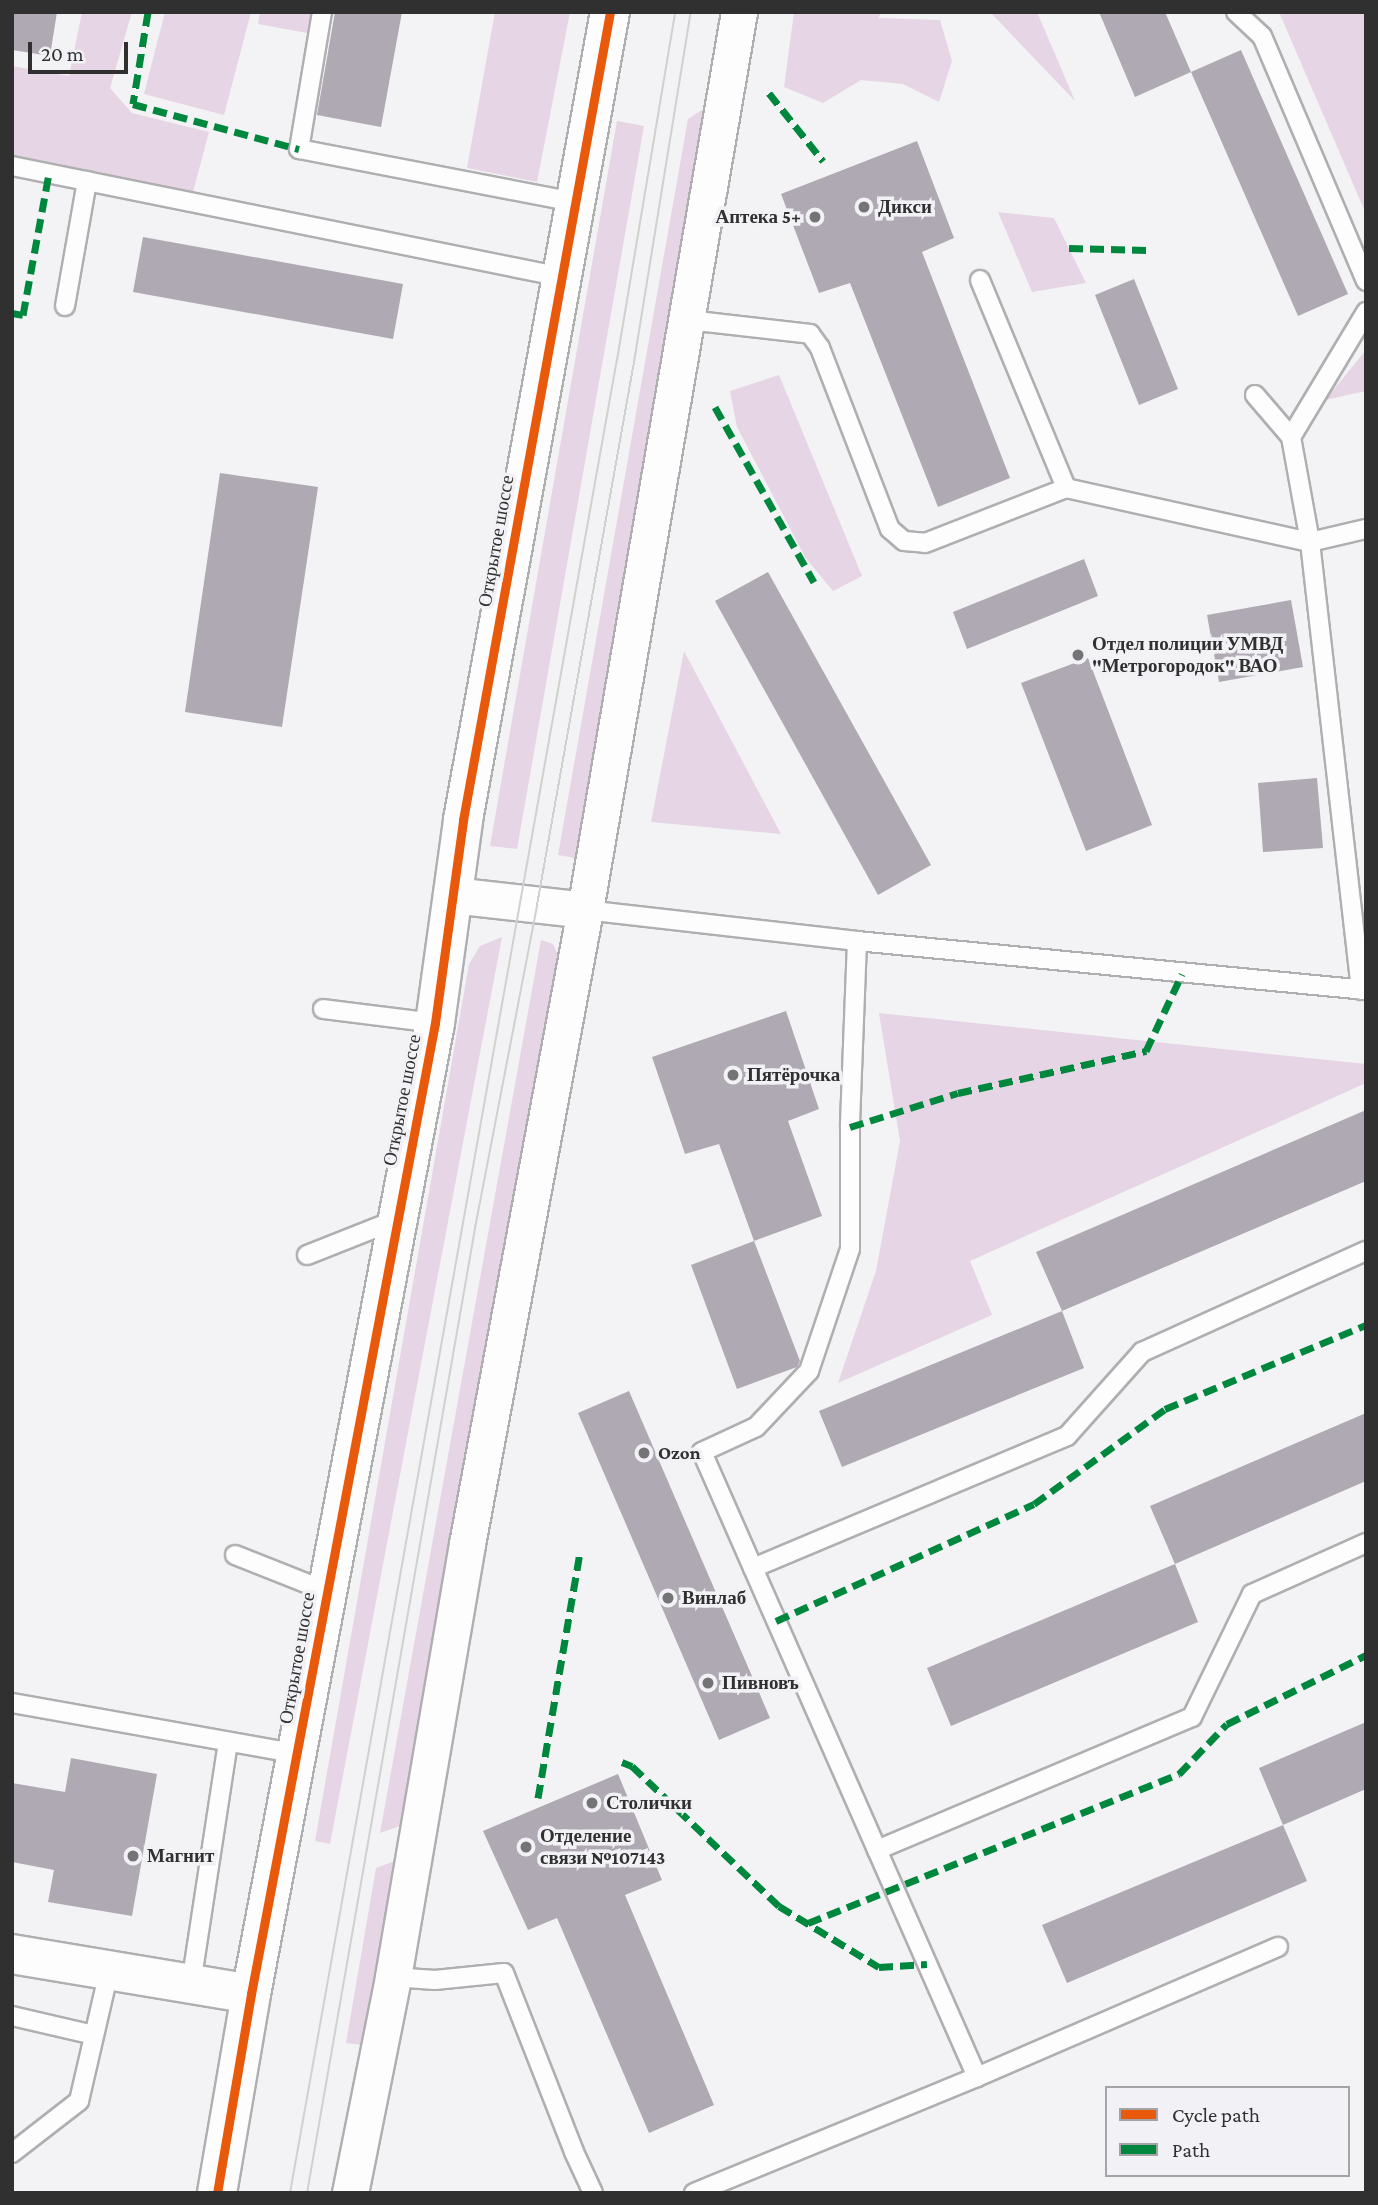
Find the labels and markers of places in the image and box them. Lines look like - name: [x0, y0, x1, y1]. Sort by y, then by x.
- place label: Дикси: [878, 196, 932, 218]
- marker: Дикси: [856, 199, 872, 215]
- place label: Аптека 5+: [715, 206, 801, 228]
- marker: Аптека 5+: [807, 209, 823, 225]
- place label: Отдел полиции УМВД "Метрогородок" ВАО: [1092, 633, 1283, 677]
- marker: Отдел полиции УМВД "Метрогородок" ВАО: [1070, 647, 1086, 663]
- place label: Пятёрочка: [747, 1064, 840, 1086]
- marker: Пятёрочка: [725, 1067, 741, 1083]
- place label: Ozon: [658, 1442, 701, 1464]
- marker: Ozon: [636, 1445, 652, 1461]
- place label: Винлаб: [682, 1587, 746, 1609]
- marker: Винлаб: [660, 1590, 676, 1606]
- place label: Пивновъ: [722, 1672, 799, 1694]
- marker: Пивновъ: [700, 1675, 716, 1691]
- place label: Столички: [606, 1792, 692, 1814]
- marker: Столички: [584, 1795, 600, 1811]
- place label: Отделение связи №107143: [540, 1825, 665, 1869]
- marker: Отделение связи №107143: [518, 1839, 534, 1855]
- place label: Магнит: [147, 1845, 214, 1867]
- marker: Магнит: [125, 1848, 141, 1864]

